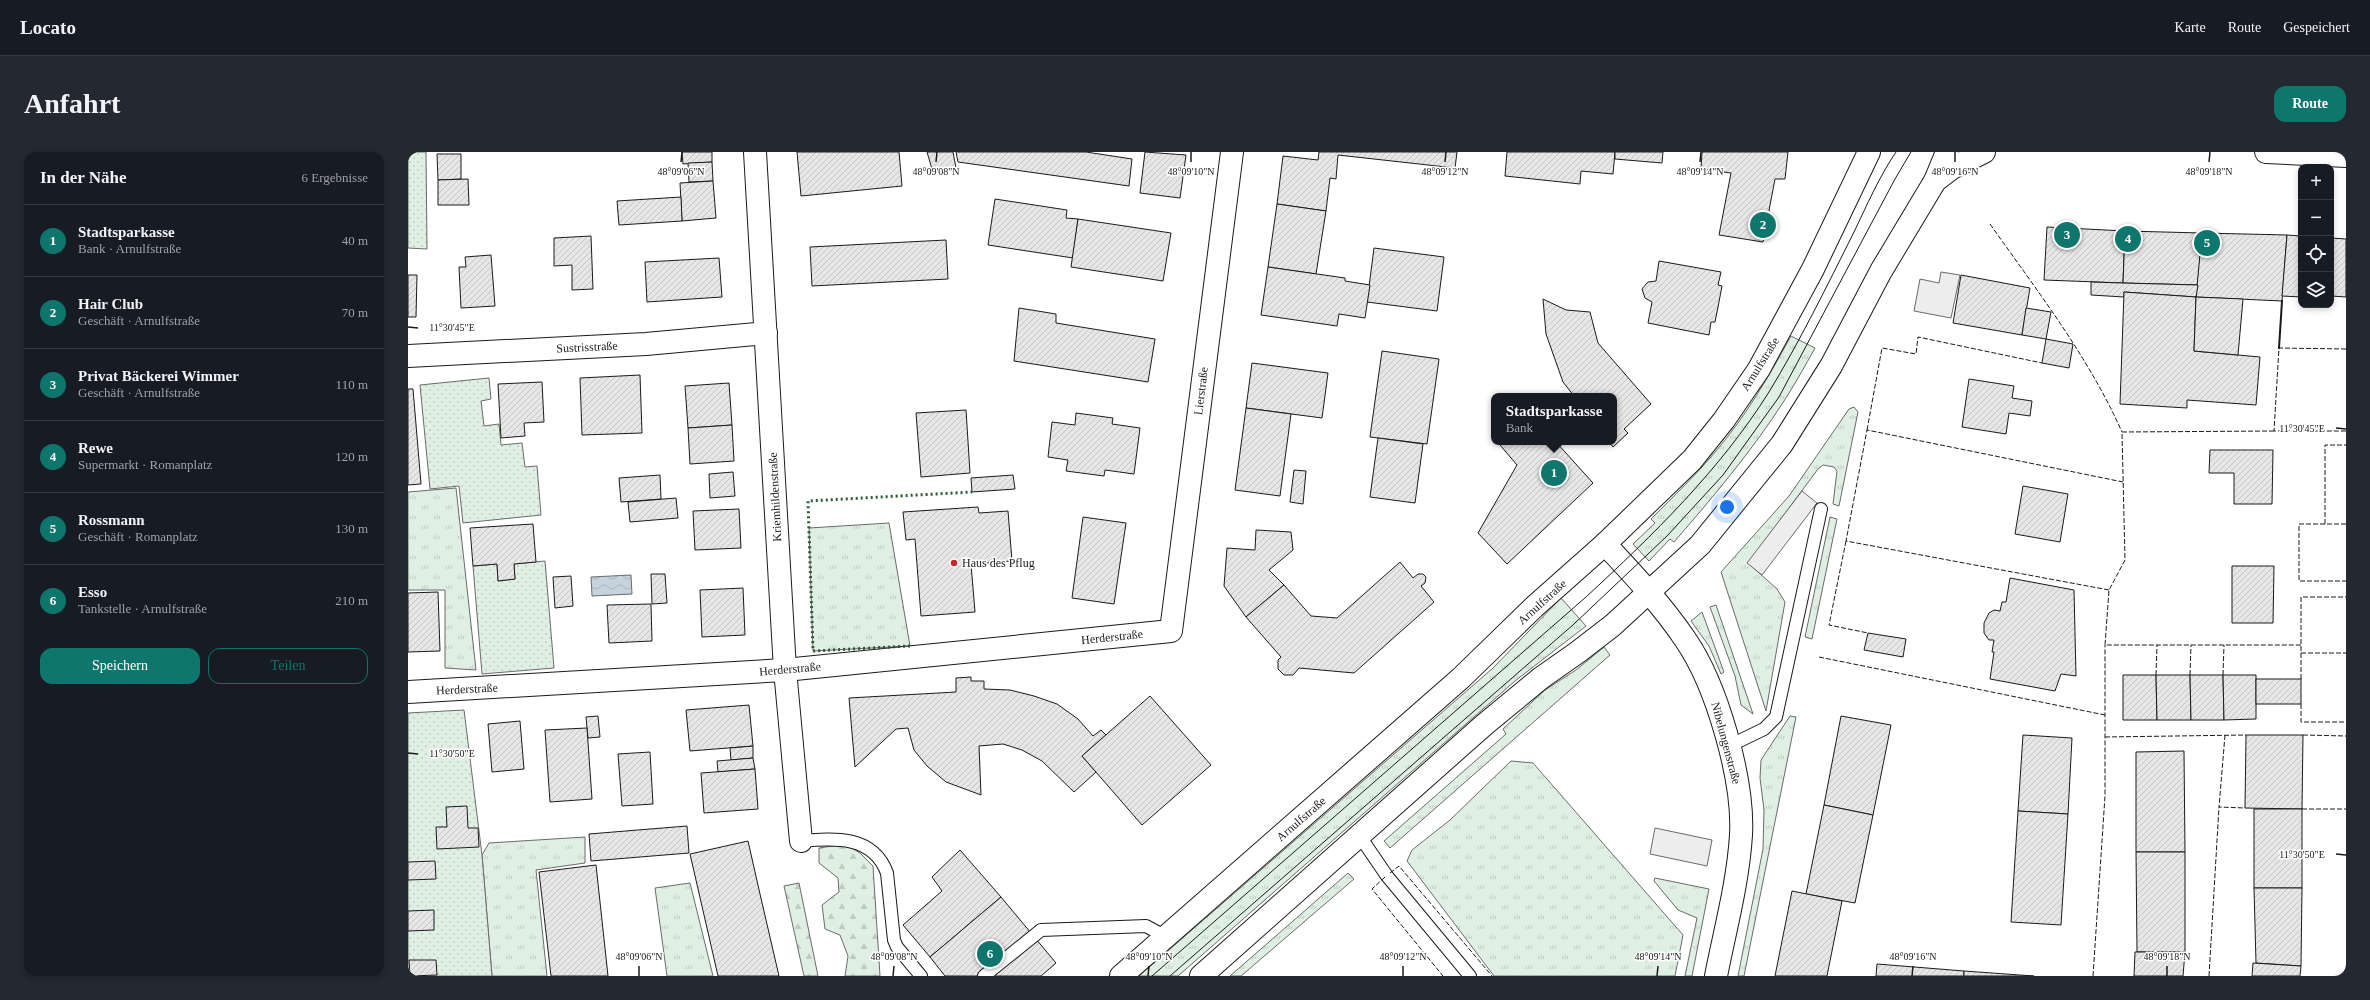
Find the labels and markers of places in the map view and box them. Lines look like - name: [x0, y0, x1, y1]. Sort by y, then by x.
- pin: 2: [1750, 210, 1776, 240]
- pin: 3: [2054, 220, 2080, 250]
- pin: 4: [2115, 224, 2141, 254]
- pin: 5: [2194, 228, 2220, 258]
- pin: 1: [1541, 458, 1567, 488]
- place label: Haus des Pflug: [962, 556, 1035, 570]
- marker: Haus des Pflug: [949, 558, 959, 568]
- pin: 6: [977, 939, 1003, 969]

